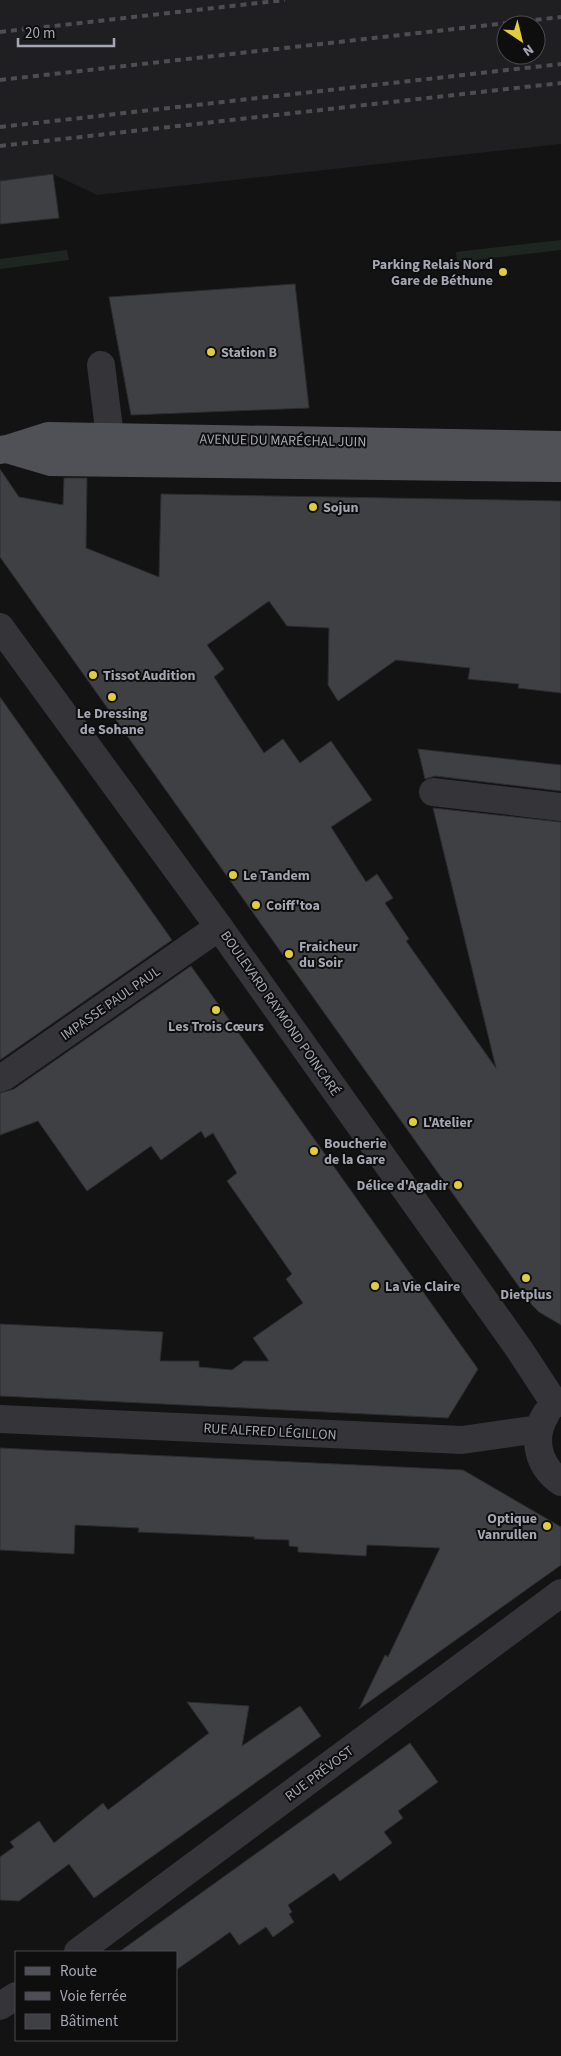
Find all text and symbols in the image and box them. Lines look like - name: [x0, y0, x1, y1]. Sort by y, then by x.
- scale bar: [18, 15, 114, 47]
- north arrow: [496, 15, 546, 65]
- text: 20 m: [25, 23, 55, 44]
- text: N: [518, 39, 537, 61]
- place label: Parking Relais Nord Gare de Béthune: [372, 255, 493, 291]
- marker: Parking Relais Nord Gare de Béthune: [497, 266, 509, 278]
- place label: Station B: [221, 343, 277, 363]
- marker: Station B: [205, 346, 217, 358]
- street label: AVENUE DU MARÉCHAL JUIN: [200, 430, 366, 452]
- place label: Sojun: [323, 498, 358, 518]
- marker: Sojun: [307, 501, 319, 513]
- place label: Tissot Audition: [103, 666, 195, 686]
- marker: Tissot Audition: [87, 669, 99, 681]
- marker: Le Dressing de Sohane: [106, 691, 118, 703]
- place label: Le Dressing de Sohane: [77, 704, 148, 740]
- place label: Le Tandem: [243, 866, 310, 886]
- marker: Le Tandem: [227, 869, 239, 881]
- place label: Coiff'toa: [266, 896, 320, 916]
- marker: Coiff'toa: [250, 899, 262, 911]
- street label: BOULEVARD RAYMOND POINCARÉ: [215, 927, 345, 1100]
- place label: Fraicheur du Soir: [299, 937, 358, 973]
- marker: Fraicheur du Soir: [283, 948, 295, 960]
- street label: IMPASSE PAUL PAUL: [57, 962, 165, 1046]
- marker: Les Trois Cœurs: [210, 1004, 222, 1016]
- place label: Les Trois Cœurs: [168, 1017, 264, 1037]
- place label: L'Atelier: [423, 1113, 473, 1133]
- marker: L'Atelier: [407, 1116, 419, 1128]
- place label: Boucherie de la Gare: [324, 1134, 387, 1170]
- marker: Boucherie de la Gare: [308, 1145, 320, 1157]
- place label: Délice d'Agadir: [357, 1176, 448, 1196]
- marker: Délice d'Agadir: [452, 1179, 464, 1191]
- marker: Dietplus: [520, 1272, 532, 1284]
- place label: La Vie Claire: [385, 1277, 460, 1297]
- marker: La Vie Claire: [369, 1280, 381, 1292]
- place label: Dietplus: [500, 1285, 552, 1305]
- street label: RUE ALFRED LÉGILLON: [203, 1419, 337, 1445]
- place label: Optique Vanrullen: [477, 1509, 537, 1545]
- marker: Optique Vanrullen: [541, 1520, 553, 1532]
- street label: RUE PRÉVOST: [281, 1741, 359, 1806]
- legend: [15, 1951, 178, 2041]
- text: Route: [60, 1961, 97, 1982]
- text: Voie ferrée: [60, 1986, 127, 2007]
- text: Bâtiment: [60, 2011, 118, 2032]

